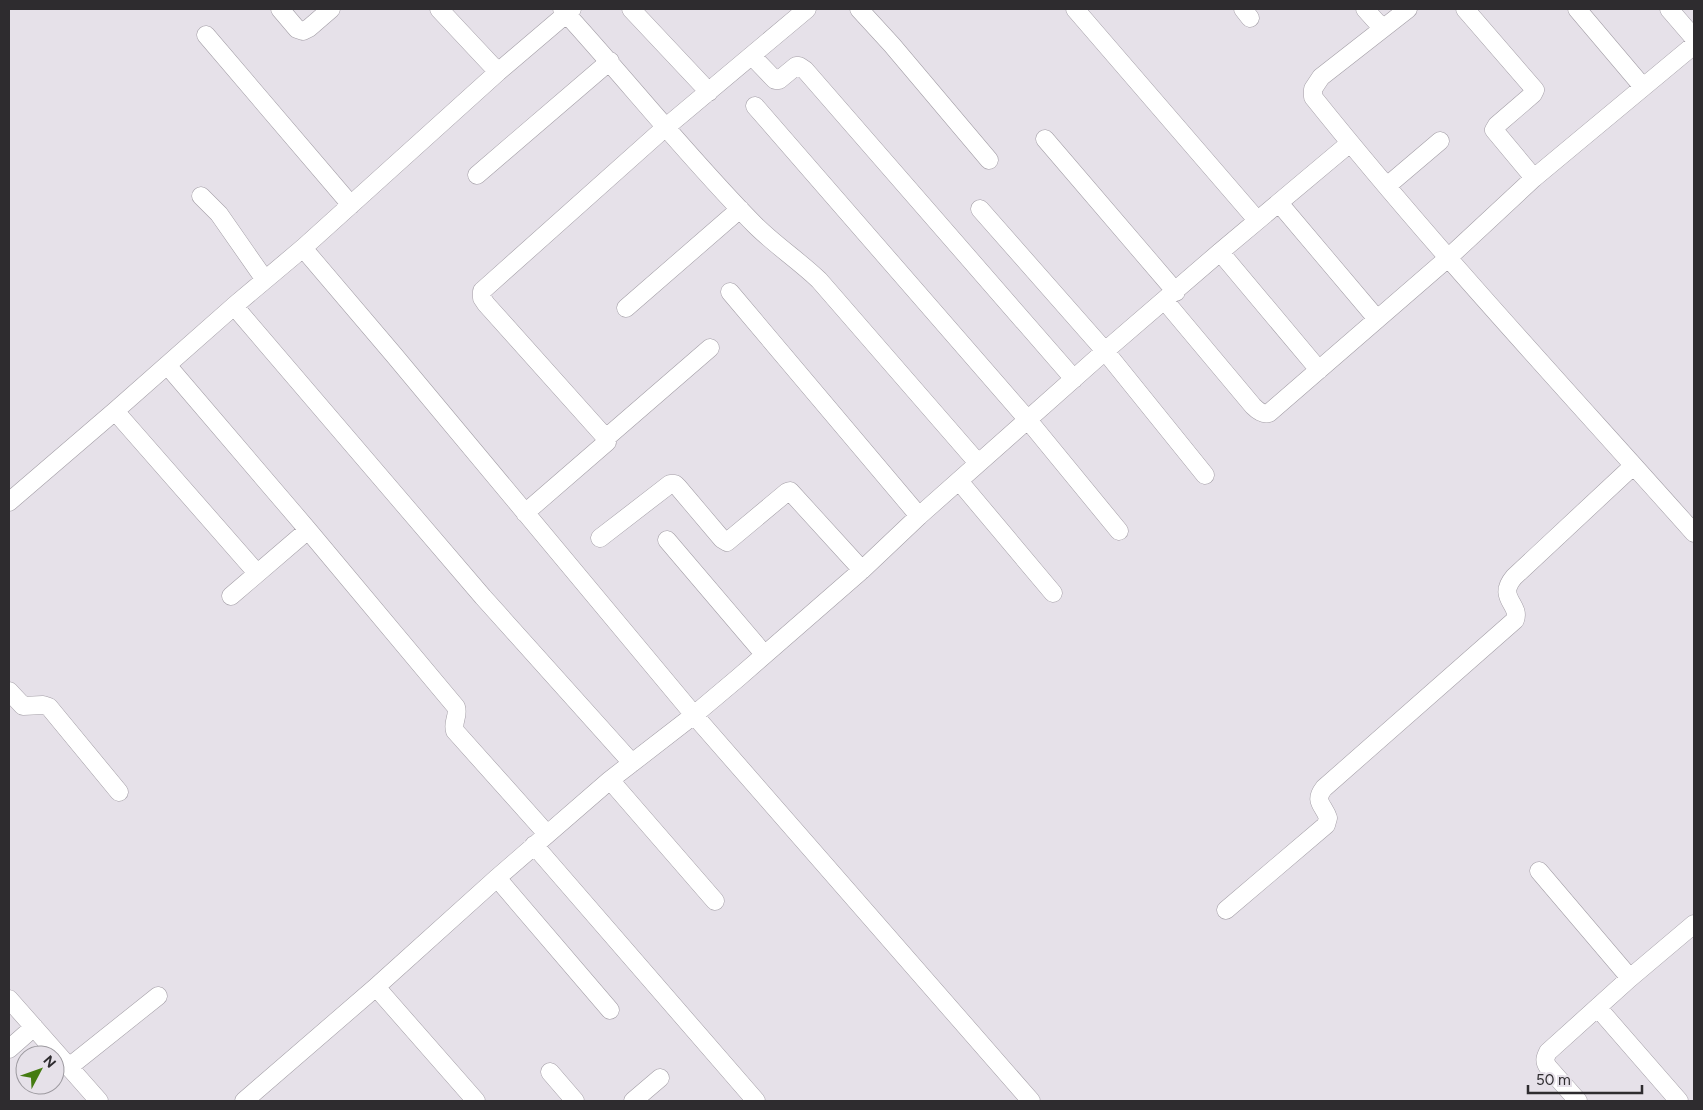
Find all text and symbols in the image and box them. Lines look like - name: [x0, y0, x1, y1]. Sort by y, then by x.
- north arrow: [15, 1045, 65, 1095]
- text: N: [39, 1052, 59, 1071]
- scale bar: [1528, 1062, 1642, 1094]
- text: 50 m: [1536, 1071, 1571, 1089]

